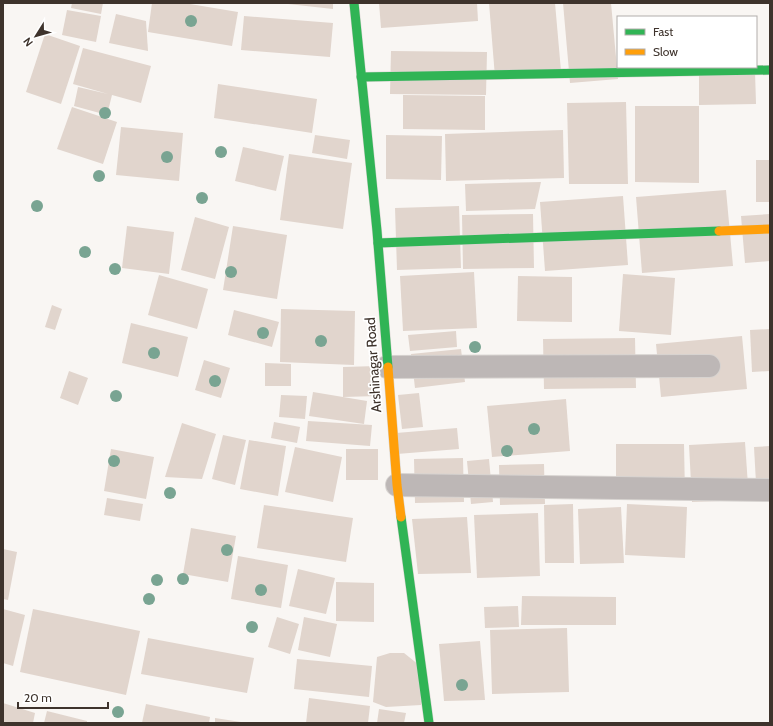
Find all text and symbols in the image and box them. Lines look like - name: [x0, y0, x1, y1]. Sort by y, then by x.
- north arrow: [16, 16, 56, 56]
- legend: [617, 16, 757, 68]
- text: Fast: [653, 24, 673, 39]
- text: N: [20, 35, 36, 49]
- text: Slow: [653, 44, 678, 59]
- street label: Arshinagar Road: [361, 317, 385, 413]
- scale bar: [18, 684, 108, 710]
- text: 20 m: [24, 690, 52, 705]

